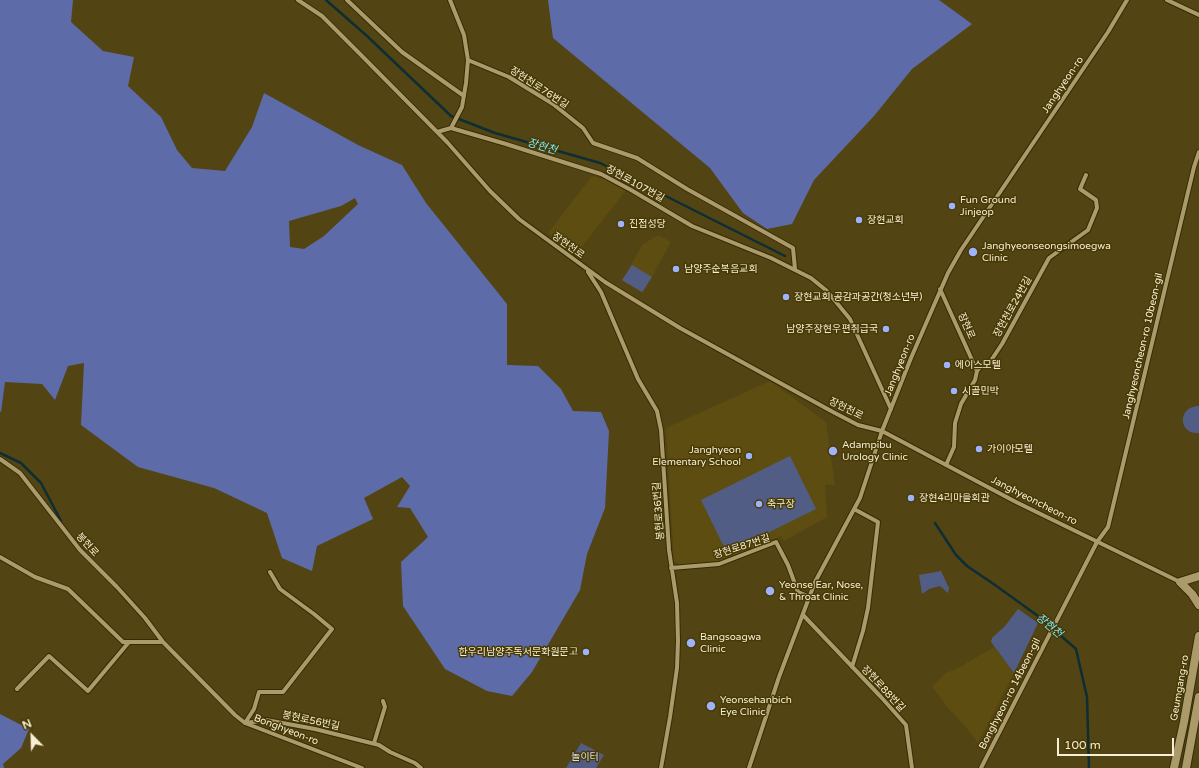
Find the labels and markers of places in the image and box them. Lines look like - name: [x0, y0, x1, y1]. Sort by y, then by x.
- place label: Fun Ground Jinjeop: [960, 194, 1016, 218]
- marker: Fun Ground Jinjeop: [947, 201, 957, 211]
- place label: 장현교회: [867, 214, 904, 226]
- marker: 장현교회: [854, 215, 864, 225]
- place label: 진접성당: [629, 218, 666, 230]
- marker: 진접성당: [616, 219, 626, 229]
- place label: Janghyeonseongsimoegwa Clinic: [982, 240, 1111, 264]
- marker: Janghyeonseongsimoegwa Clinic: [967, 246, 979, 258]
- place label: 남양주순복음교회: [684, 263, 758, 275]
- marker: 남양주순복음교회: [671, 264, 681, 274]
- place label: 장현교회 공감과공간(청소년부): [794, 291, 922, 303]
- marker: 장현교회 공감과공간(청소년부): [781, 292, 791, 302]
- place label: 남양주장현우편취급국: [786, 323, 878, 335]
- marker: 남양주장현우편취급국: [881, 324, 891, 334]
- place label: 에이스모텔: [955, 359, 1001, 371]
- marker: 에이스모텔: [942, 360, 952, 370]
- place label: 시골민박: [962, 385, 999, 397]
- marker: 시골민박: [949, 386, 959, 396]
- place label: Adampibu Urology Clinic: [842, 439, 908, 462]
- place label: 가이아모텔: [987, 443, 1033, 455]
- place label: Janghyeon Elementary School: [652, 444, 741, 468]
- marker: 가이아모텔: [974, 444, 984, 454]
- marker: Adampibu Urology Clinic: [827, 445, 839, 457]
- marker: Janghyeon Elementary School: [744, 451, 754, 461]
- place label: 장현4리마을회관: [919, 492, 990, 504]
- marker: 장현4리마을회관: [906, 493, 916, 503]
- place label: 축구장: [767, 498, 795, 510]
- marker: 축구장: [754, 499, 764, 509]
- place label: Yeonse Ear, Nose, & Throat Clinic: [779, 579, 863, 602]
- marker: Yeonse Ear, Nose, & Throat Clinic: [764, 585, 776, 597]
- place label: Bangsoagwa Clinic: [700, 631, 761, 654]
- marker: Bangsoagwa Clinic: [685, 637, 697, 649]
- place label: 한우리남양주독서문화원문고: [458, 646, 578, 658]
- marker: 한우리남양주독서문화원문고: [581, 647, 591, 657]
- place label: Yeonsehanbich Eye Clinic: [720, 694, 792, 718]
- marker: Yeonsehanbich Eye Clinic: [705, 700, 717, 712]

